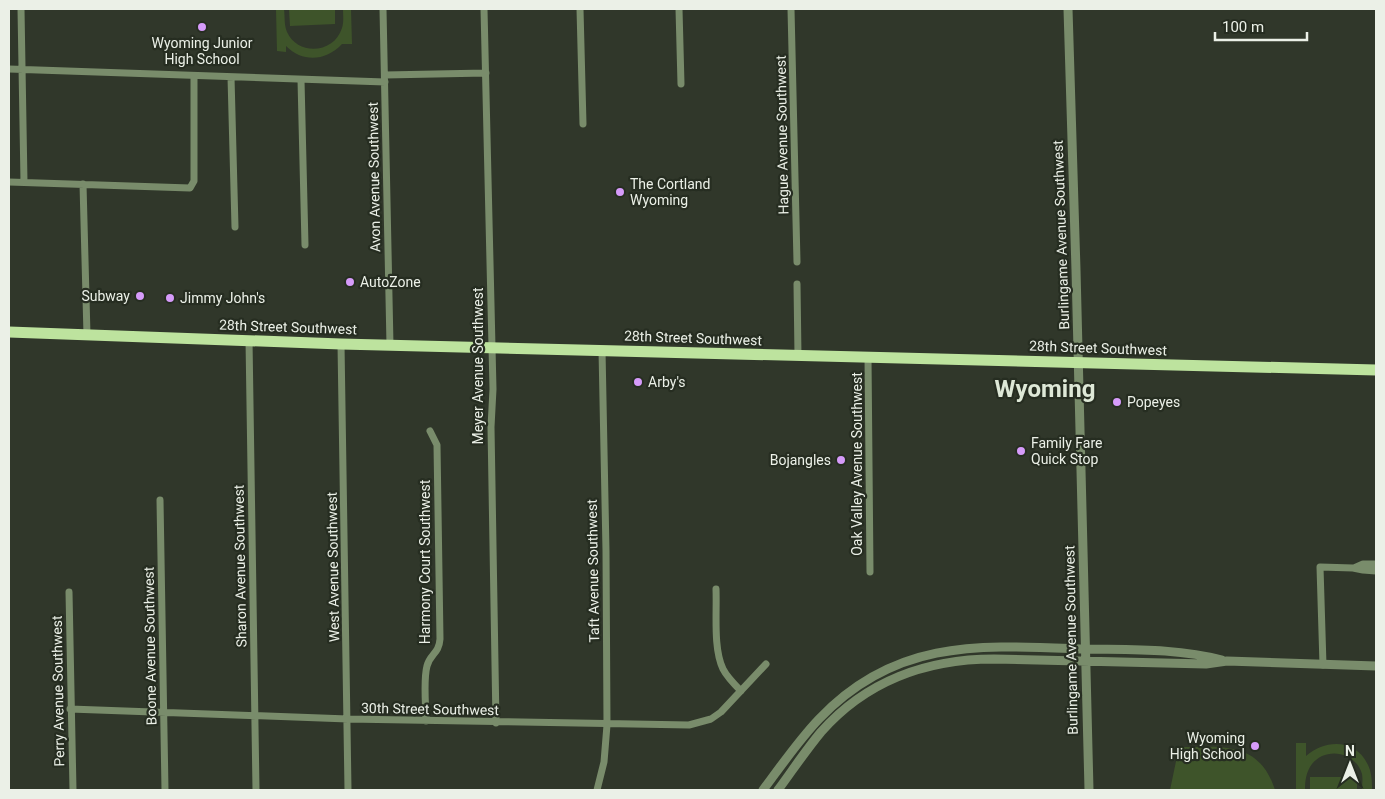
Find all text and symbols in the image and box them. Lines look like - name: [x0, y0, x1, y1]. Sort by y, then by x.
- scale bar: [1215, 10, 1308, 42]
- text: 100 m: [1222, 18, 1264, 36]
- marker: Wyoming Junior High School: [196, 21, 208, 33]
- place label: Wyoming Junior High School: [152, 35, 253, 67]
- street label: Hague Avenue Southwest: [773, 55, 791, 215]
- street label: Avon Avenue Southwest: [365, 101, 383, 252]
- street label: Burlingame Avenue Southwest: [1050, 140, 1072, 330]
- place label: The Cortland Wyoming: [630, 176, 710, 208]
- marker: The Cortland Wyoming: [614, 186, 626, 198]
- place label: AutoZone: [360, 274, 421, 290]
- marker: AutoZone: [344, 276, 356, 288]
- street label: Meyer Avenue Southwest: [470, 287, 486, 445]
- place label: Subway: [81, 288, 130, 304]
- marker: Subway: [134, 290, 146, 302]
- place label: Jimmy John's: [180, 290, 265, 306]
- marker: Jimmy John's: [164, 292, 176, 304]
- street label: 28th Street Southwest: [219, 317, 358, 337]
- street label: 28th Street Southwest: [624, 328, 763, 348]
- street label: 28th Street Southwest: [1029, 338, 1168, 358]
- street label: Oak Valley Avenue Southwest: [849, 372, 865, 556]
- place label: Arby's: [648, 374, 686, 390]
- district label: Wyoming: [995, 375, 1095, 403]
- marker: Arby's: [632, 376, 644, 388]
- place label: Popeyes: [1127, 394, 1180, 410]
- marker: Popeyes: [1111, 396, 1123, 408]
- place label: Family Fare Quick Stop: [1031, 435, 1102, 467]
- marker: Family Fare Quick Stop: [1015, 445, 1027, 457]
- place label: Bojangles: [770, 452, 831, 468]
- marker: Bojangles: [835, 454, 847, 466]
- street label: Harmony Court Southwest: [417, 479, 433, 644]
- street label: Sharon Avenue Southwest: [231, 484, 249, 648]
- street label: West Avenue Southwest: [324, 491, 342, 642]
- street label: Taft Avenue Southwest: [584, 499, 602, 643]
- street label: Burlingame Avenue Southwest: [1061, 545, 1081, 735]
- street label: Boone Avenue Southwest: [141, 566, 159, 725]
- street label: Perry Avenue Southwest: [49, 615, 67, 767]
- street label: 30th Street Southwest: [361, 700, 500, 718]
- place label: Wyoming High School: [1170, 730, 1245, 762]
- north arrow: [1325, 739, 1375, 789]
- marker: Wyoming High School: [1249, 740, 1261, 752]
- text: N: [1345, 743, 1355, 759]

